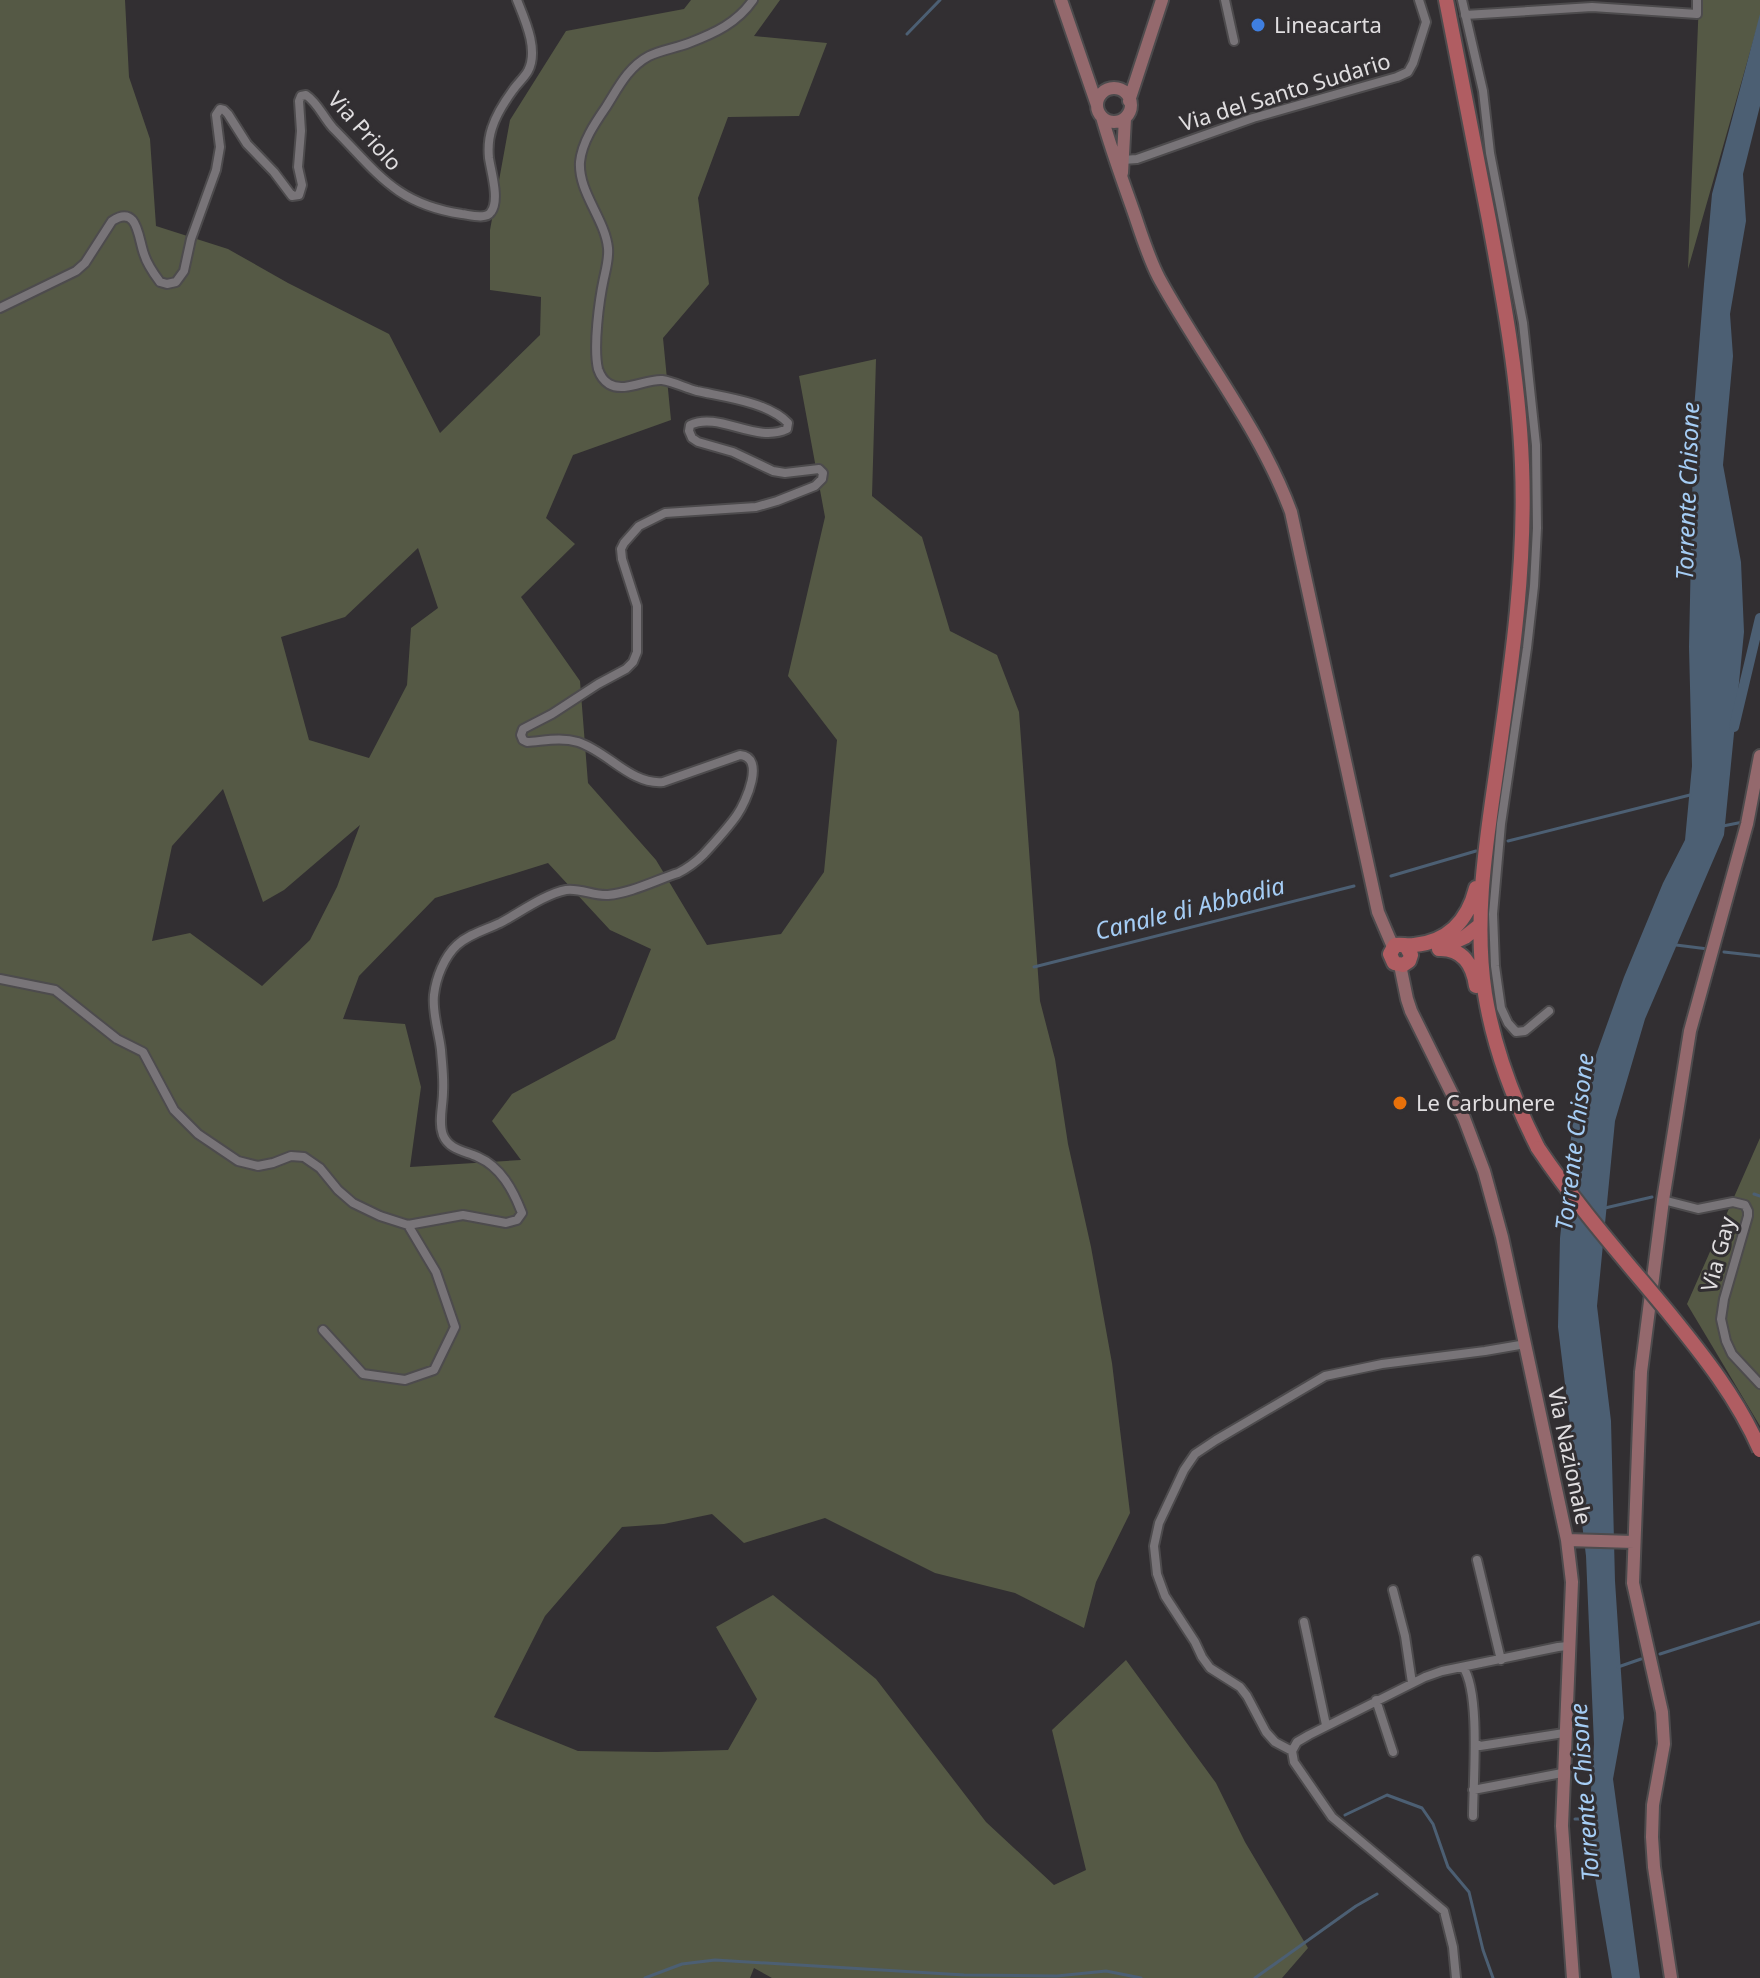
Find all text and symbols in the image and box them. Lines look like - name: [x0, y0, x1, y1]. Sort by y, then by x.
- place label: Lineacarta: [1274, 9, 1382, 39]
- marker: Lineacarta: [1249, 16, 1267, 34]
- street label: Via del Santo Sudario: [1176, 45, 1394, 137]
- street label: Via Priolo: [322, 84, 409, 177]
- water label: Torrente Chisone: [1667, 401, 1706, 581]
- water label: Canale di Abbadia: [1091, 868, 1288, 947]
- water label: Torrente Chisone: [1546, 1051, 1601, 1232]
- place label: Le Carbunere: [1416, 1087, 1555, 1117]
- marker: Le Carbunere: [1391, 1094, 1409, 1112]
- street label: Via Gay: [1693, 1212, 1742, 1295]
- street label: Via Nazionale: [1542, 1385, 1600, 1527]
- water label: Torrente Chisone: [1561, 1702, 1606, 1882]

